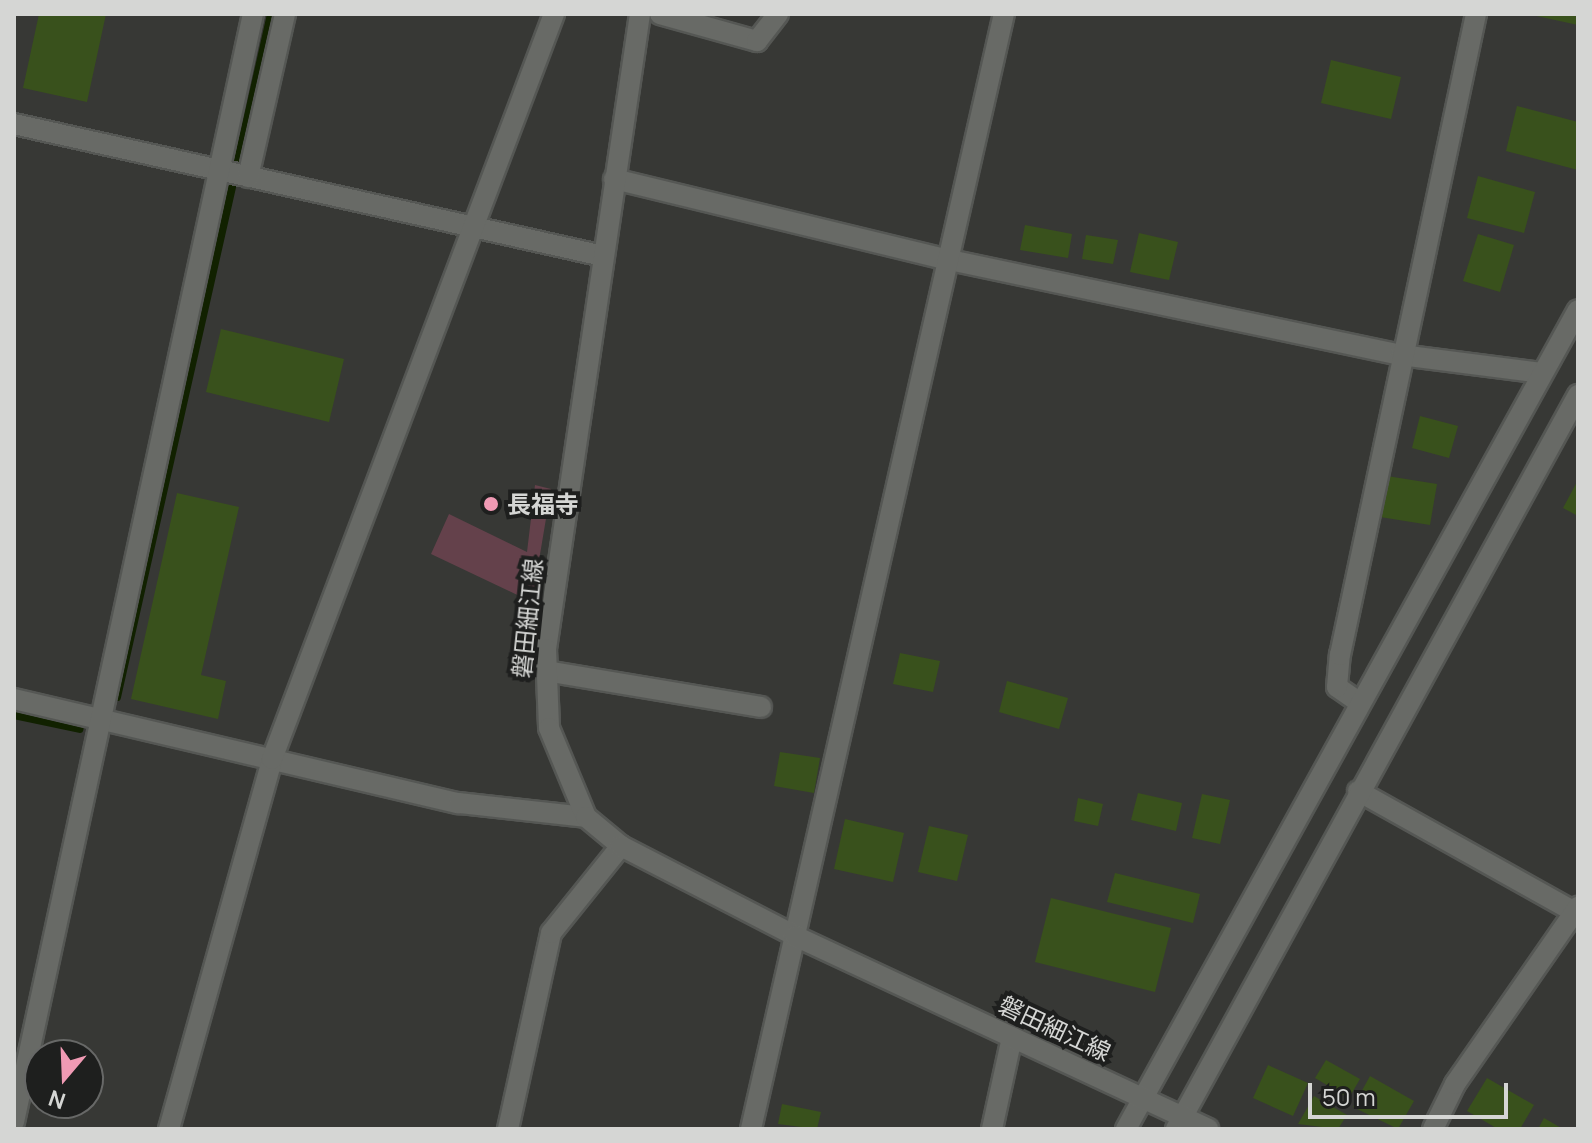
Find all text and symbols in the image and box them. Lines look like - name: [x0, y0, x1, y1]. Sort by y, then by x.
- place label: 長福寺: [507, 490, 579, 518]
- marker: 長福寺: [482, 495, 500, 513]
- street label: 磐田細江線: [506, 557, 548, 679]
- street label: 磐田細江線: [995, 990, 1115, 1066]
- north arrow: [24, 1039, 104, 1119]
- scale bar: [1312, 1067, 1512, 1117]
- text: 50 m: [1322, 1080, 1376, 1113]
- text: N: [44, 1083, 69, 1117]

